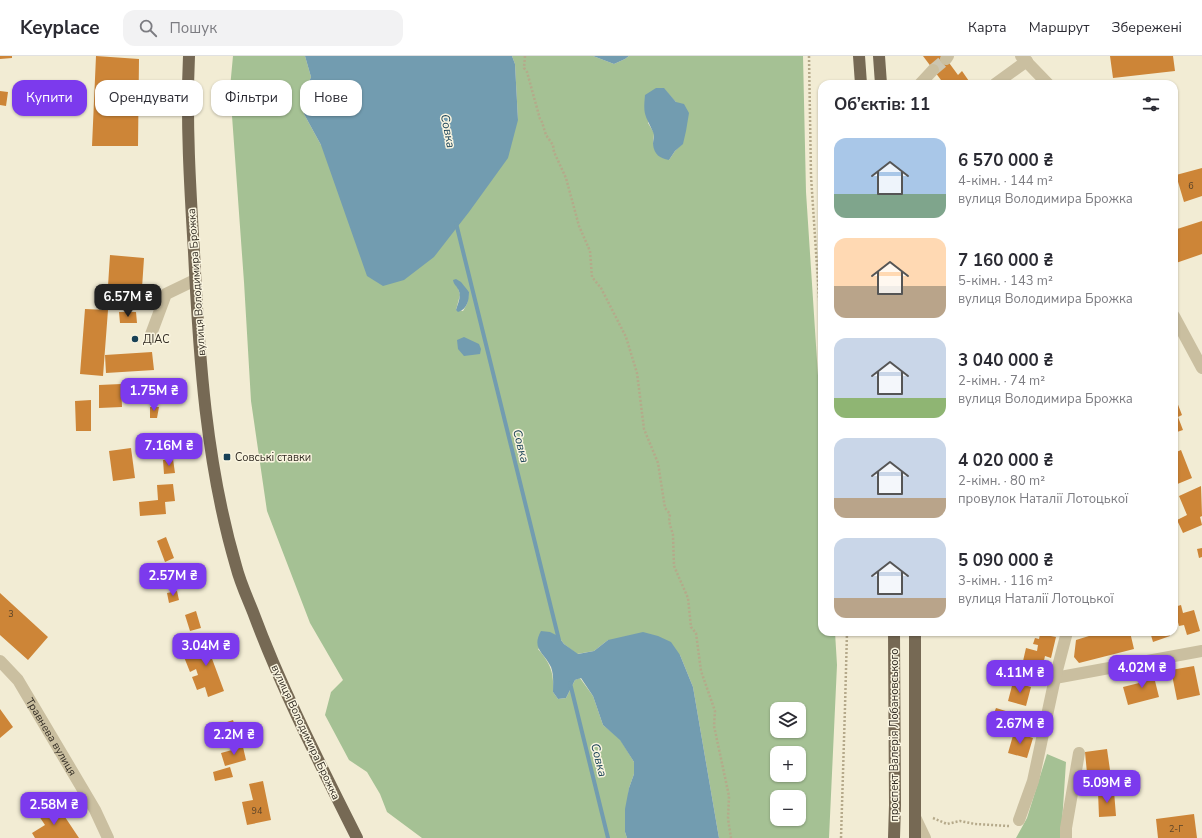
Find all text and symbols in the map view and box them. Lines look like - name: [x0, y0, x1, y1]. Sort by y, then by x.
- search box: [123, 10, 403, 46]
- text: Keyplace: [20, 15, 99, 41]
- icon: search: [137, 17, 159, 39]
- text: Пошук: [169, 18, 217, 38]
- text: Карта: [968, 18, 1007, 37]
- text: Маршрут: [1029, 18, 1089, 37]
- text: Збережені: [1111, 18, 1182, 37]
- chip: Купити: [12, 80, 87, 116]
- chip: Орендувати: [95, 80, 203, 116]
- chip: Фільтри: [211, 80, 292, 116]
- chip: Нове: [300, 80, 362, 116]
- text: Об’єктів: 11: [834, 93, 930, 116]
- icon: filters: [1140, 93, 1162, 115]
- water label: Совка: [437, 113, 459, 149]
- text: 6 570 000 ₴: [958, 149, 1053, 172]
- icon: home: [866, 154, 914, 202]
- text: 4-кімн. · 144 m²: [958, 172, 1053, 190]
- house number: 6: [1188, 180, 1194, 192]
- text: вулиця Володимира Брожка: [958, 190, 1133, 208]
- street label: вулиця Володимира Брожка: [184, 208, 209, 356]
- text: 7 160 000 ₴: [958, 249, 1053, 272]
- icon: home: [866, 254, 914, 302]
- text: 5-кімн. · 143 m²: [958, 272, 1053, 290]
- pin: 6.57M ₴: [91, 284, 165, 318]
- text: 6.57M ₴: [103, 288, 153, 306]
- text: вулиця Володимира Брожка: [958, 290, 1133, 308]
- place label: ДІАС: [143, 332, 170, 347]
- marker: ДІАС: [130, 334, 140, 344]
- text: 3 040 000 ₴: [958, 349, 1053, 372]
- icon: home: [866, 354, 914, 402]
- text: 2-кімн. · 74 m²: [958, 372, 1045, 390]
- pin: 1.75M ₴: [117, 378, 191, 412]
- text: 1.75M ₴: [129, 382, 179, 400]
- text: вулиця Володимира Брожка: [958, 390, 1133, 408]
- water label: Совка: [509, 428, 533, 464]
- pin: 7.16M ₴: [132, 433, 206, 467]
- text: 7.16M ₴: [144, 437, 194, 455]
- text: 4 020 000 ₴: [958, 449, 1053, 472]
- place label: Совські ставки: [235, 450, 311, 465]
- marker: Совські ставки: [222, 452, 232, 462]
- icon: home: [866, 454, 914, 502]
- text: 2-кімн. · 80 m²: [958, 472, 1045, 490]
- text: провулок Наталії Лотоцької: [958, 490, 1128, 508]
- text: 5 090 000 ₴: [958, 549, 1053, 572]
- icon: home: [866, 554, 914, 602]
- pin: 2.57M ₴: [136, 563, 210, 597]
- text: 2.57M ₴: [148, 567, 198, 585]
- text: 3-кімн. · 116 m²: [958, 572, 1053, 590]
- text: вулиця Наталії Лотоцької: [958, 590, 1114, 608]
- house number: 3: [8, 608, 14, 620]
- pin: 3.04M ₴: [169, 633, 243, 667]
- text: 3.04M ₴: [181, 637, 231, 655]
- street label: проспект Валерія Лобановського: [887, 648, 902, 822]
- pin: 4.02M ₴: [1105, 655, 1179, 689]
- text: 4.02M ₴: [1117, 659, 1167, 677]
- pin: 4.11M ₴: [983, 660, 1057, 694]
- street label: вулиця Володимира Брожка: [268, 662, 344, 802]
- text: 4.11M ₴: [995, 664, 1045, 682]
- street label: Травнева вулиця: [22, 695, 80, 779]
- map controls: [770, 702, 806, 826]
- button: layers: [770, 702, 806, 738]
- pin: 2.67M ₴: [983, 711, 1057, 745]
- text: 2.67M ₴: [995, 715, 1045, 733]
- pin: 2.2M ₴: [201, 722, 267, 756]
- text: 2.2M ₴: [213, 726, 255, 744]
- water label: Совка: [587, 742, 611, 778]
- button: +: [770, 746, 806, 782]
- pin: 5.09M ₴: [1070, 770, 1144, 804]
- text: 5.09M ₴: [1082, 774, 1132, 792]
- button: −: [770, 790, 806, 826]
- pin: 2.58M ₴: [17, 792, 91, 826]
- text: 2.58M ₴: [29, 796, 79, 814]
- house number: 94: [252, 805, 263, 817]
- house number: 2-Г: [1169, 823, 1183, 835]

